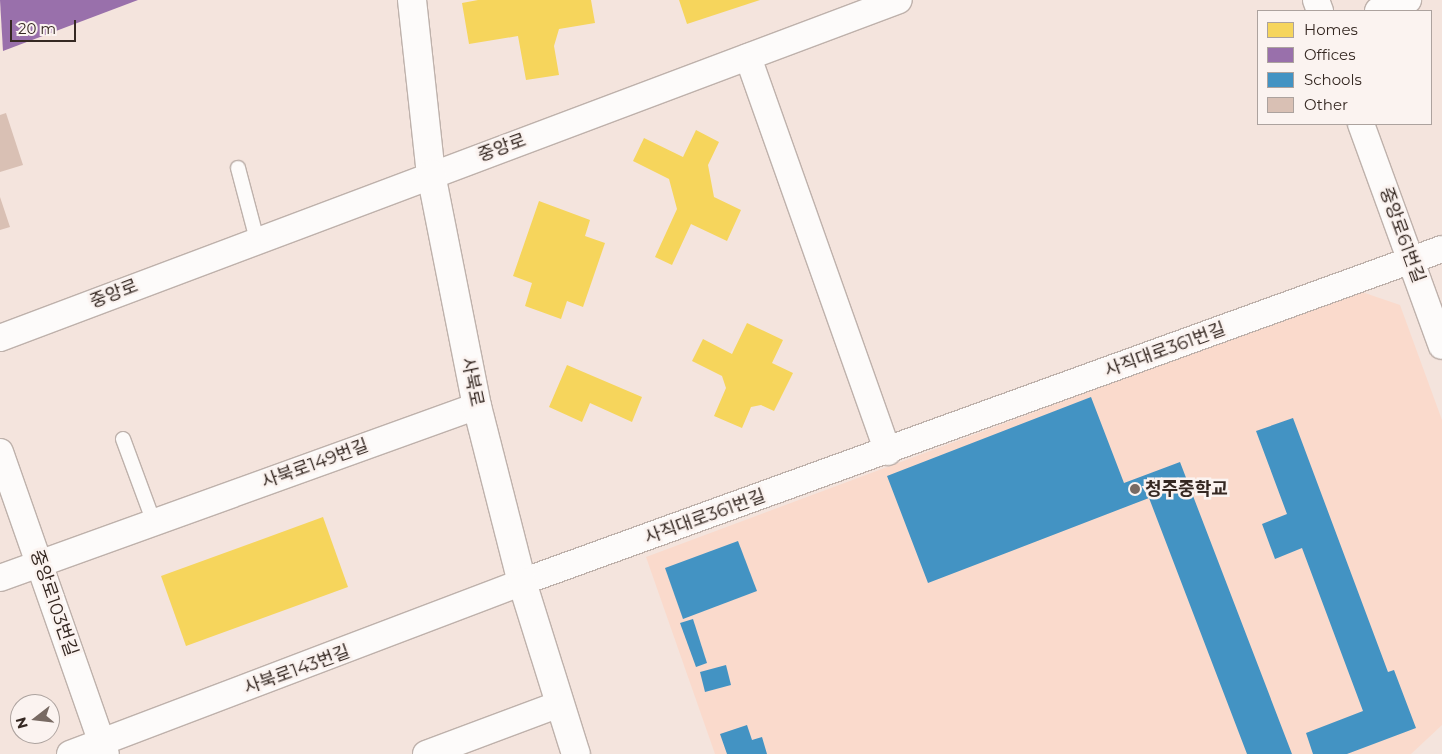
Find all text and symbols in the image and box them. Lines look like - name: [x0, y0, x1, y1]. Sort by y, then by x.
- scale bar: [12, 10, 79, 42]
- legend: [1257, 10, 1432, 125]
- text: 20 m: [18, 19, 56, 38]
- text: Homes: [1304, 20, 1358, 39]
- text: Offices: [1304, 45, 1356, 64]
- text: Schools: [1304, 70, 1362, 89]
- text: Other: [1304, 95, 1348, 114]
- street label: 중앙로: [475, 129, 529, 167]
- street label: 중앙로61번길: [1375, 184, 1429, 286]
- street label: 중앙로: [87, 275, 141, 313]
- street label: 사직대로361번길: [1102, 318, 1228, 382]
- street label: 사북로: [456, 355, 488, 409]
- street label: 사북로149번길: [259, 435, 371, 493]
- place label: 청주중학교: [1145, 478, 1228, 500]
- marker: 청주중학교: [1129, 483, 1141, 495]
- street label: 사직대로361번길: [642, 485, 768, 549]
- street label: 중앙로103번길: [26, 547, 82, 659]
- street label: 사북로143번길: [241, 641, 353, 699]
- north arrow: [10, 694, 60, 744]
- text: N: [11, 715, 32, 731]

